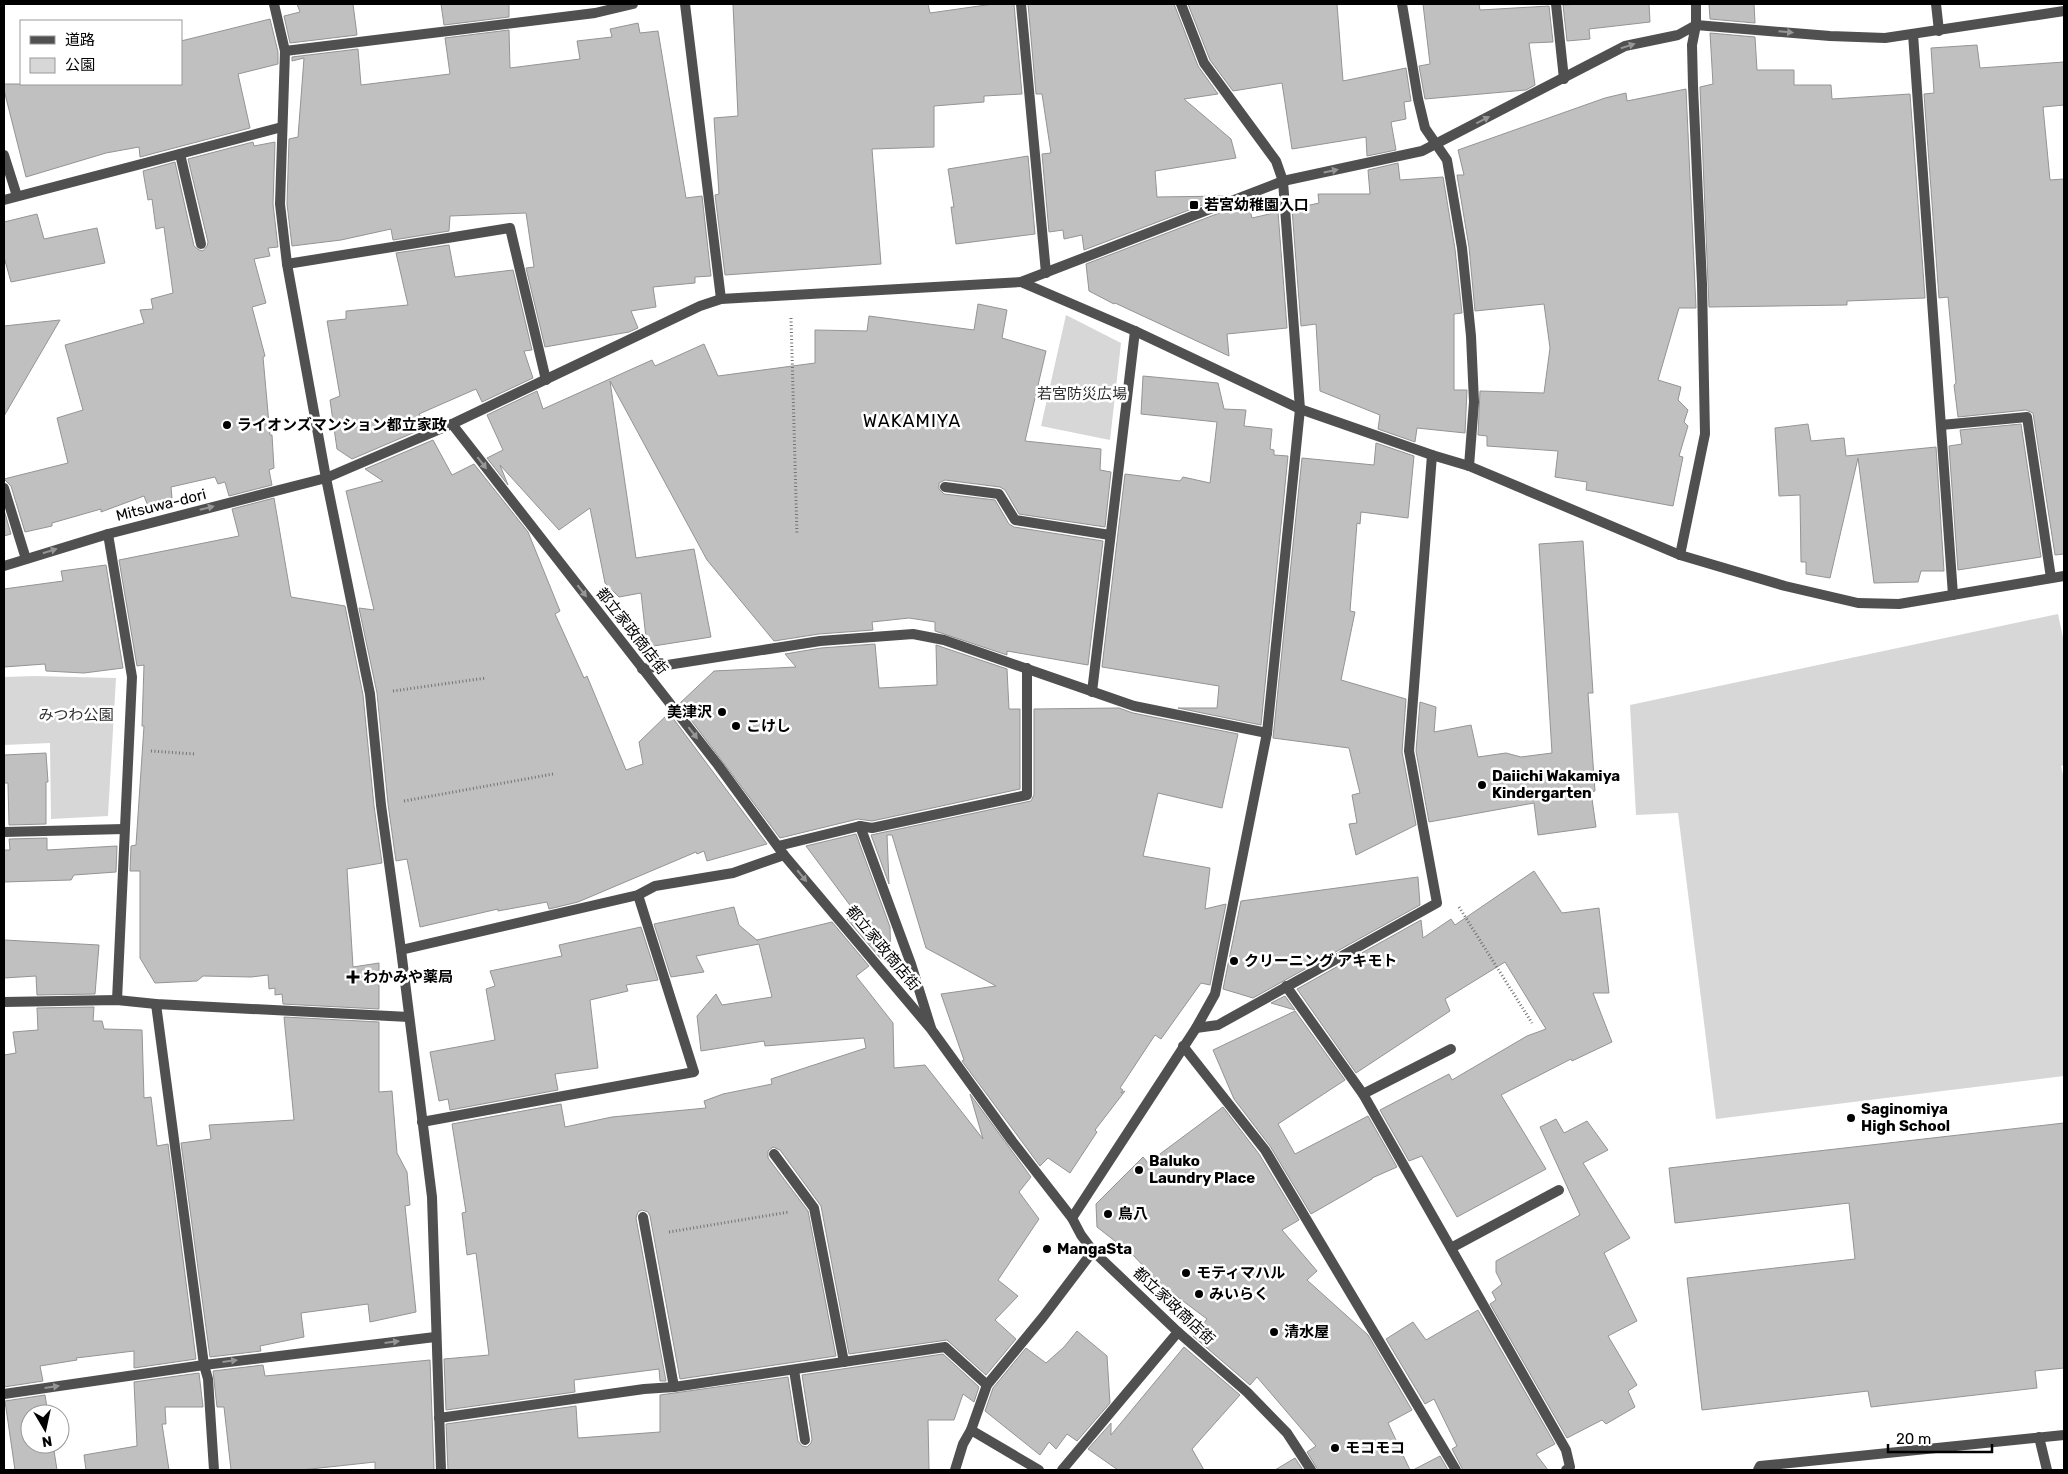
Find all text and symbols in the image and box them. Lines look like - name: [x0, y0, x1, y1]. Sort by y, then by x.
- legend: [20, 20, 182, 85]
- one-way arrow: [1779, 29, 1795, 37]
- text: 道路: [65, 31, 95, 49]
- one-way arrow: [1621, 41, 1636, 49]
- text: 公園: [65, 56, 95, 74]
- one-way arrow: [1476, 116, 1491, 124]
- one-way arrow: [1323, 167, 1338, 175]
- place label: 若宮幼稚園入口: [1204, 196, 1309, 214]
- marker: 若宮幼稚園入口: [1188, 199, 1200, 211]
- park label: 若宮防災広場: [1037, 385, 1127, 403]
- district label: WAKAMIYA: [863, 410, 961, 432]
- place label: ライオンズマンション都立家政: [237, 416, 447, 434]
- marker: ライオンズマンション都立家政: [221, 419, 233, 431]
- one-way arrow: [477, 456, 488, 469]
- street label: Mitsuwa-dori: [114, 485, 208, 525]
- one-way arrow: [199, 504, 214, 512]
- one-way arrow: [43, 547, 58, 555]
- one-way arrow: [577, 584, 587, 598]
- street label: 都立家政商店街: [593, 584, 671, 678]
- place label: 美津沢: [667, 703, 712, 721]
- park label: みつわ公園: [38, 706, 114, 724]
- marker: 美津沢: [716, 706, 728, 718]
- place label: こけし: [746, 717, 791, 735]
- marker: こけし: [730, 720, 742, 732]
- one-way arrow: [687, 726, 698, 739]
- place label: Daiichi Wakamiya Kindergarten: [1492, 767, 1620, 802]
- marker: Daiichi Wakamiya Kindergarten: [1476, 779, 1488, 791]
- one-way arrow: [797, 869, 808, 882]
- street label: 都立家政商店街: [842, 902, 924, 994]
- place label: クリーニング アキモト: [1244, 952, 1397, 970]
- marker: クリーニング アキモト: [1228, 955, 1240, 967]
- place label: わかみや薬局: [363, 968, 453, 986]
- marker: わかみや薬局: [347, 971, 359, 983]
- place label: Saginomiya High School: [1861, 1100, 1950, 1135]
- marker: Saginomiya High School: [1845, 1112, 1857, 1124]
- place label: Baluko Laundry Place: [1149, 1152, 1255, 1187]
- marker: Baluko Laundry Place: [1133, 1164, 1145, 1176]
- place label: 鳥八: [1118, 1205, 1148, 1223]
- marker: 鳥八: [1102, 1208, 1114, 1220]
- place label: MangaSta: [1057, 1240, 1132, 1258]
- marker: MangaSta: [1041, 1243, 1053, 1255]
- street label: 都立家政商店街: [1129, 1264, 1219, 1348]
- place label: モティマハル: [1196, 1264, 1285, 1282]
- marker: モティマハル: [1180, 1267, 1192, 1279]
- place label: みいらく: [1209, 1285, 1269, 1303]
- marker: みいらく: [1193, 1288, 1205, 1300]
- place label: 清水屋: [1284, 1323, 1329, 1341]
- marker: 清水屋: [1268, 1326, 1280, 1338]
- one-way arrow: [384, 1338, 400, 1346]
- one-way arrow: [223, 1357, 239, 1365]
- one-way arrow: [44, 1382, 60, 1390]
- north arrow: [20, 1404, 70, 1454]
- scale bar: [1888, 1422, 1992, 1454]
- text: 20 m: [1896, 1430, 1931, 1448]
- text: N: [41, 1432, 53, 1451]
- place label: モコモコ: [1345, 1439, 1405, 1457]
- marker: モコモコ: [1329, 1442, 1341, 1454]

